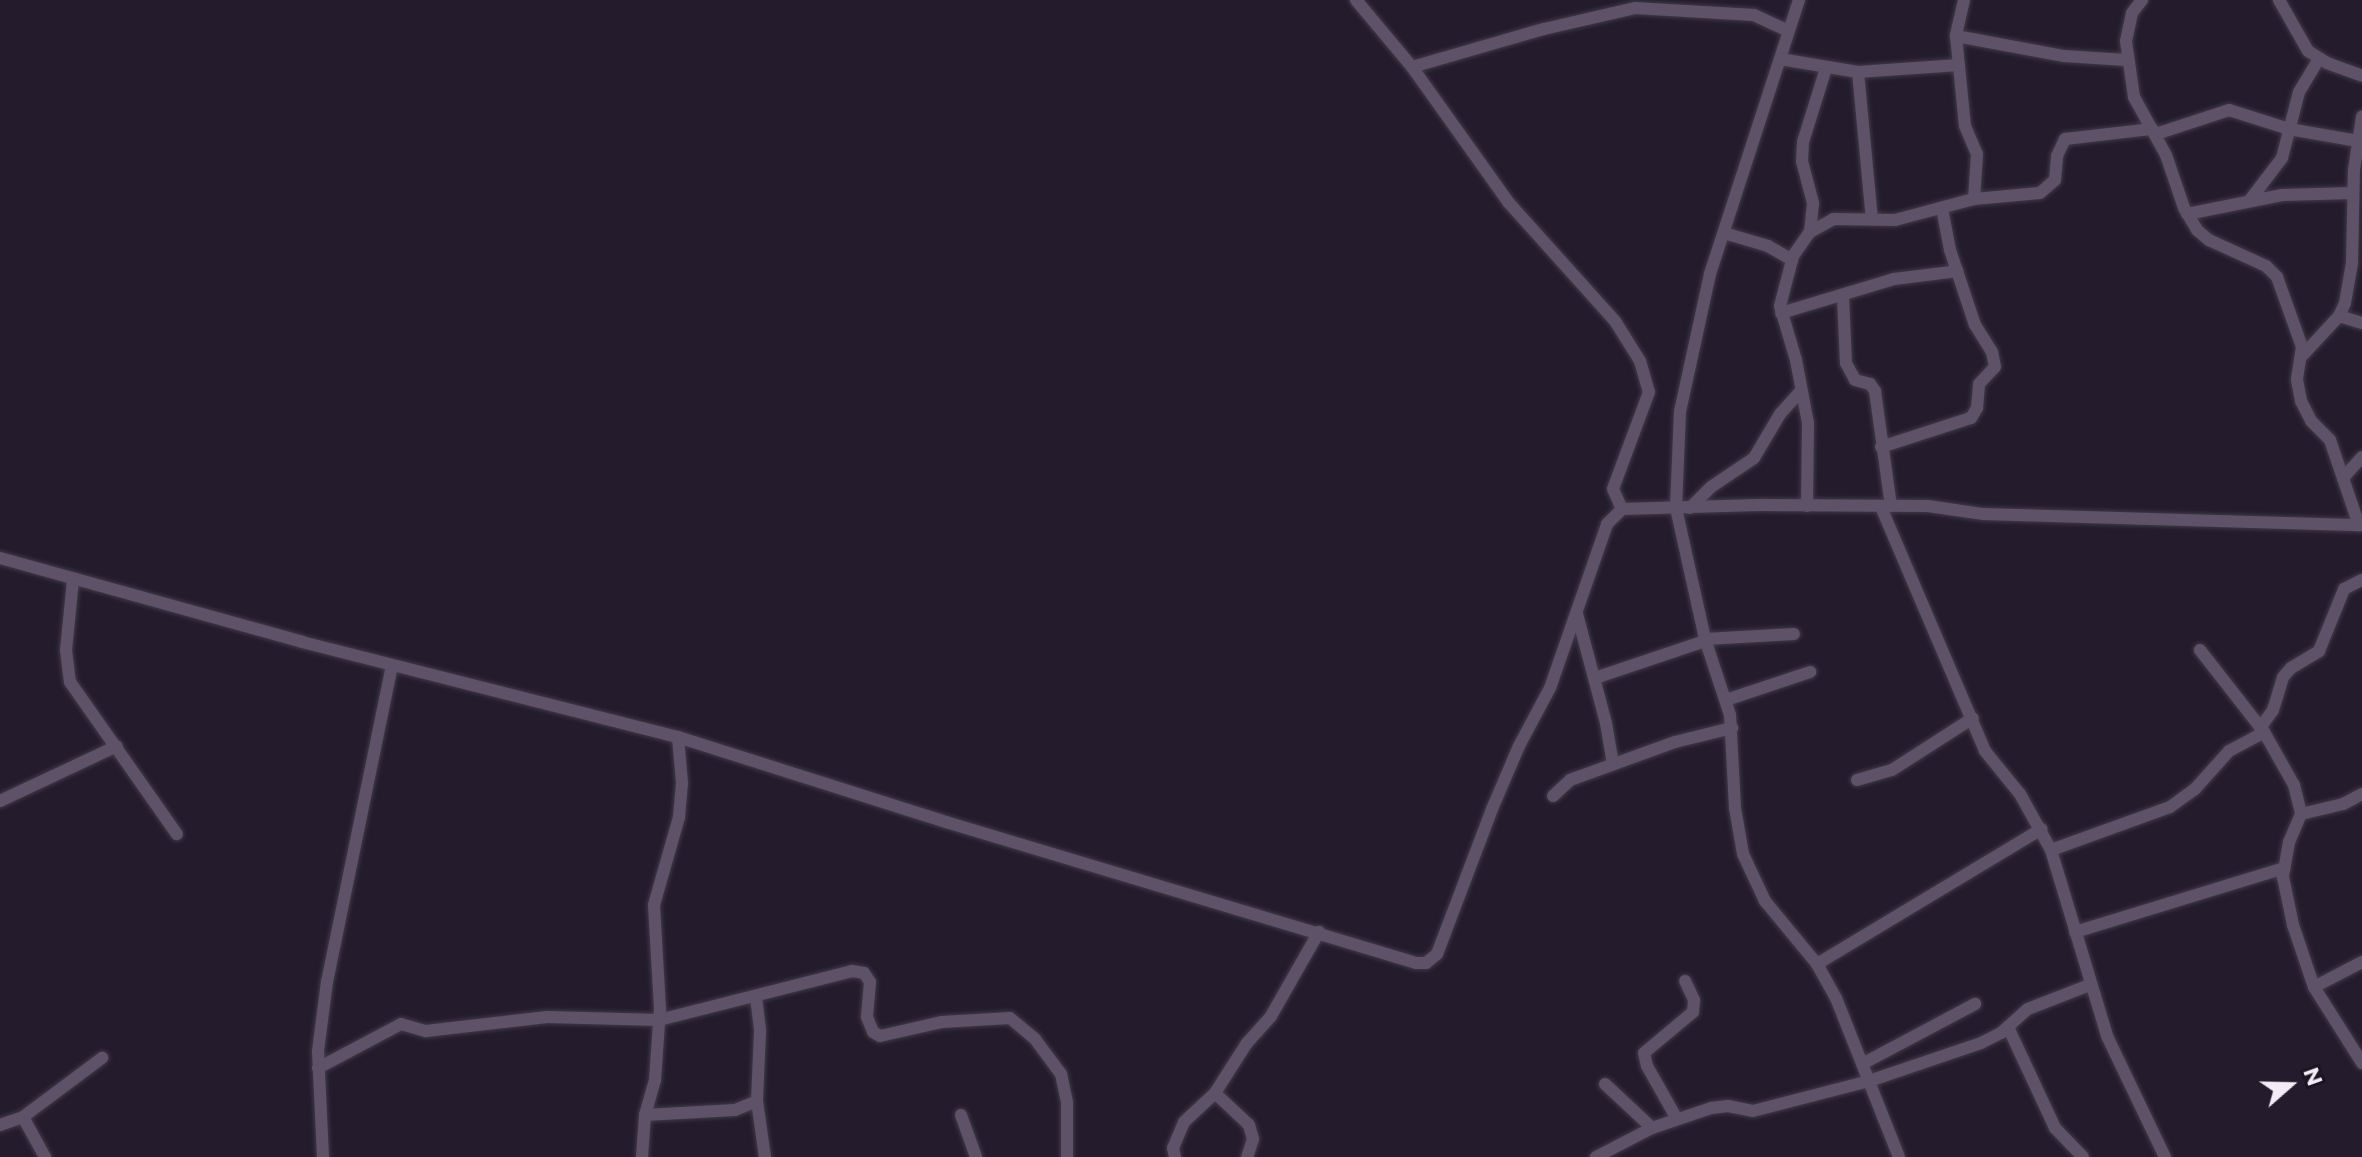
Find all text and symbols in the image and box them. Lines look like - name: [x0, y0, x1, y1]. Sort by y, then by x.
- north arrow: [2250, 1045, 2330, 1125]
- text: N: [2297, 1064, 2329, 1090]

